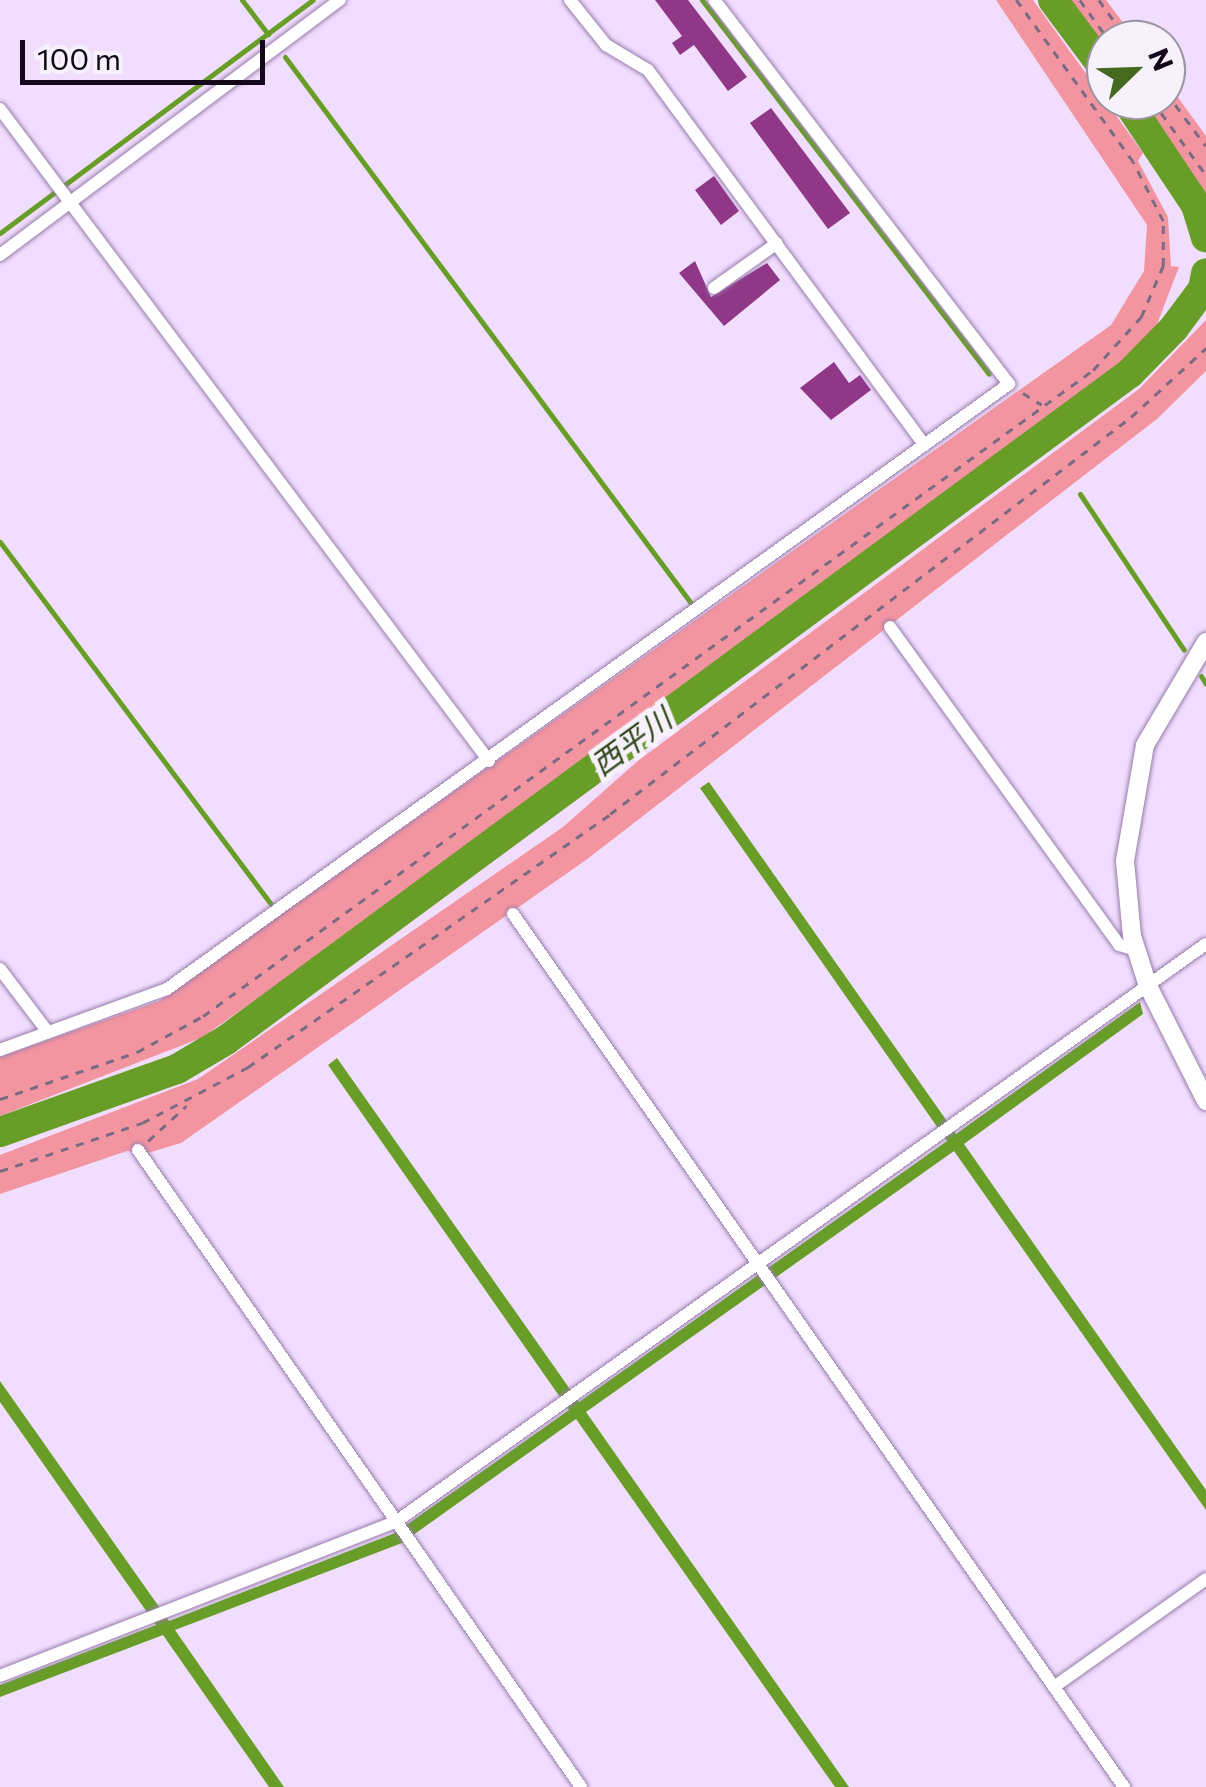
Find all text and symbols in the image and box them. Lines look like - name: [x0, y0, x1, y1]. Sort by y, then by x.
- scale bar: [25, 20, 270, 82]
- north arrow: [1086, 20, 1186, 120]
- text: 100 m: [37, 39, 121, 76]
- text: N: [1142, 43, 1182, 75]
- water label: 西平川: [584, 700, 678, 782]

